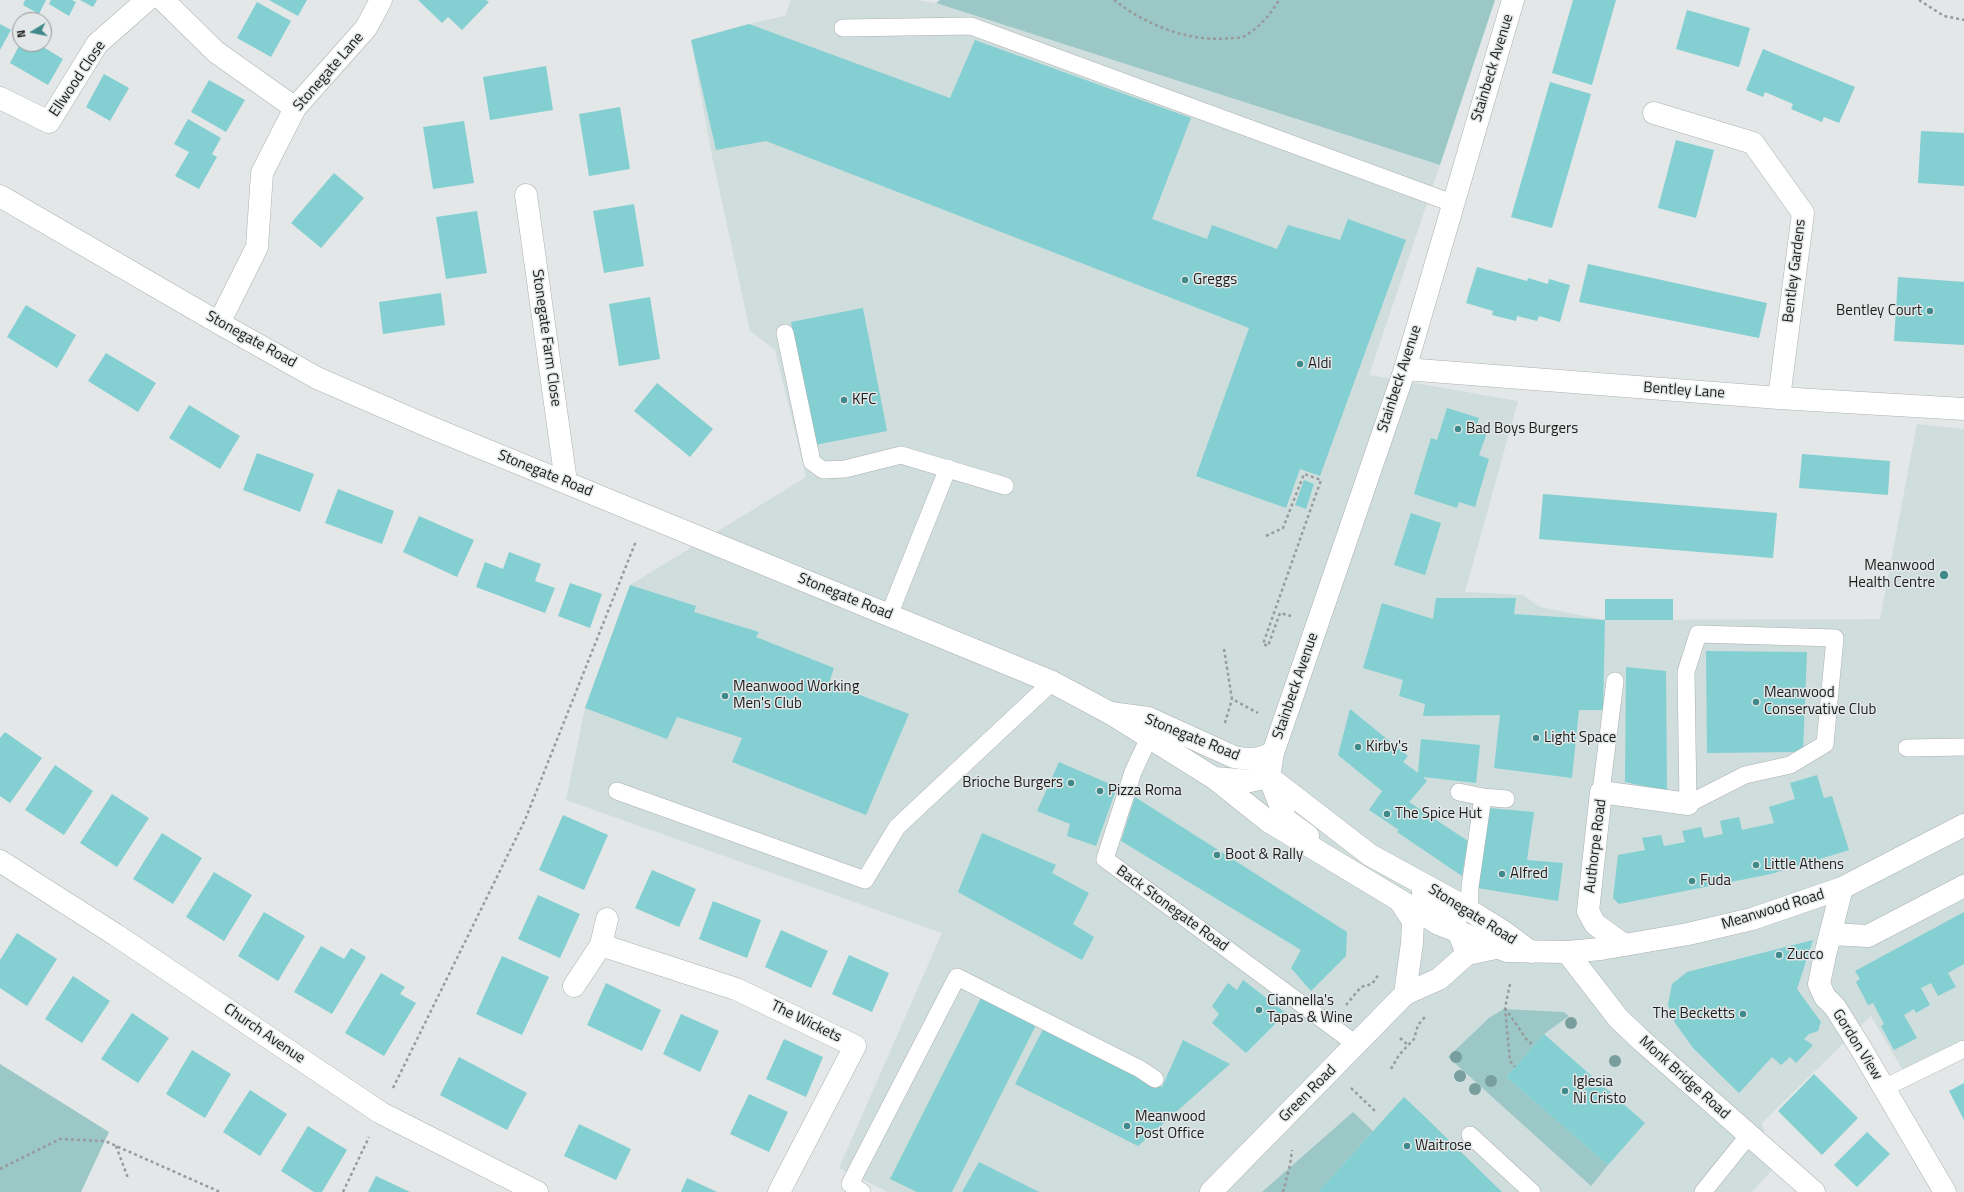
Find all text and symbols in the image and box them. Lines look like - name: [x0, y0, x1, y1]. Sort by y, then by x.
- north arrow: [12, 12, 52, 52]
- street label: Stainbeck Avenue: [1468, 12, 1518, 124]
- text: N: [13, 29, 30, 39]
- street label: Stonegate Lane: [290, 29, 368, 115]
- street label: Ellwood Close: [46, 38, 110, 120]
- street label: Bentley Gardens: [1780, 218, 1810, 324]
- street label: Stonegate Farm Close: [527, 268, 565, 408]
- place label: Greggs: [1193, 271, 1237, 289]
- marker: Greggs: [1180, 275, 1190, 285]
- place label: Bentley Court: [1836, 302, 1922, 320]
- marker: Bentley Court: [1925, 306, 1935, 316]
- street label: Stonegate Road: [203, 308, 299, 372]
- street label: Stainbeck Avenue: [1374, 323, 1426, 435]
- place label: Aldi: [1308, 355, 1332, 373]
- marker: Aldi: [1295, 359, 1305, 369]
- street label: Bentley Lane: [1643, 379, 1725, 403]
- place label: KFC: [852, 391, 876, 409]
- marker: KFC: [839, 395, 849, 405]
- place label: Bad Boys Burgers: [1466, 420, 1578, 438]
- marker: Bad Boys Burgers: [1453, 424, 1463, 434]
- street label: Stonegate Road: [495, 447, 595, 501]
- place label: Meanwood Health Centre: [1848, 557, 1935, 592]
- marker: Meanwood Health Centre: [1938, 569, 1950, 581]
- street label: Stonegate Road: [795, 570, 895, 624]
- street label: Stainbeck Avenue: [1269, 630, 1323, 742]
- place label: Meanwood Working Men's Club: [733, 678, 859, 713]
- place label: Meanwood Conservative Club: [1764, 684, 1876, 719]
- marker: Meanwood Working Men's Club: [720, 691, 730, 701]
- marker: Meanwood Conservative Club: [1751, 697, 1761, 707]
- street label: Stonegate Road: [1142, 711, 1242, 765]
- place label: Light Space: [1544, 729, 1616, 747]
- marker: Light Space: [1531, 733, 1541, 743]
- place label: Kirby's: [1366, 738, 1408, 756]
- marker: Kirby's: [1353, 742, 1363, 752]
- place label: Brioche Burgers: [962, 774, 1063, 792]
- marker: Brioche Burgers: [1066, 778, 1076, 788]
- place label: Pizza Roma: [1108, 782, 1182, 800]
- marker: Pizza Roma: [1095, 786, 1105, 796]
- street label: Authorpe Road: [1581, 798, 1611, 894]
- place label: The Spice Hut: [1395, 805, 1482, 823]
- marker: The Spice Hut: [1382, 809, 1392, 819]
- place label: Boot & Rally: [1225, 846, 1303, 864]
- marker: Boot & Rally: [1212, 850, 1222, 860]
- place label: Little Athens: [1764, 856, 1844, 874]
- marker: Little Athens: [1751, 860, 1761, 870]
- street label: Back Stonegate Road: [1112, 862, 1232, 956]
- place label: Alfred: [1510, 865, 1548, 883]
- marker: Alfred: [1497, 869, 1507, 879]
- place label: Fuda: [1700, 872, 1731, 890]
- marker: Fuda: [1687, 876, 1697, 886]
- street label: Stonegate Road: [1425, 881, 1519, 949]
- street label: Meanwood Road: [1719, 886, 1827, 934]
- place label: Zucco: [1787, 946, 1824, 964]
- marker: Zucco: [1774, 950, 1784, 960]
- place label: Ciannella's Tapas & Wine: [1267, 992, 1353, 1027]
- street label: The Wickets: [768, 997, 844, 1047]
- street label: Church Avenue: [220, 1000, 308, 1068]
- marker: Ciannella's Tapas & Wine: [1254, 1005, 1264, 1015]
- place label: The Becketts: [1653, 1005, 1735, 1023]
- street label: Gordon View: [1828, 1006, 1886, 1084]
- marker: The Becketts: [1738, 1009, 1748, 1019]
- street label: Monk Bridge Road: [1635, 1033, 1733, 1123]
- street label: Green Road: [1276, 1062, 1340, 1126]
- place label: Iglesia Ni Cristo: [1573, 1073, 1626, 1108]
- marker: Iglesia Ni Cristo: [1560, 1086, 1570, 1096]
- place label: Meanwood Post Office: [1135, 1108, 1206, 1143]
- marker: Meanwood Post Office: [1122, 1121, 1132, 1131]
- place label: Waitrose: [1415, 1137, 1472, 1155]
- marker: Waitrose: [1402, 1141, 1412, 1151]

